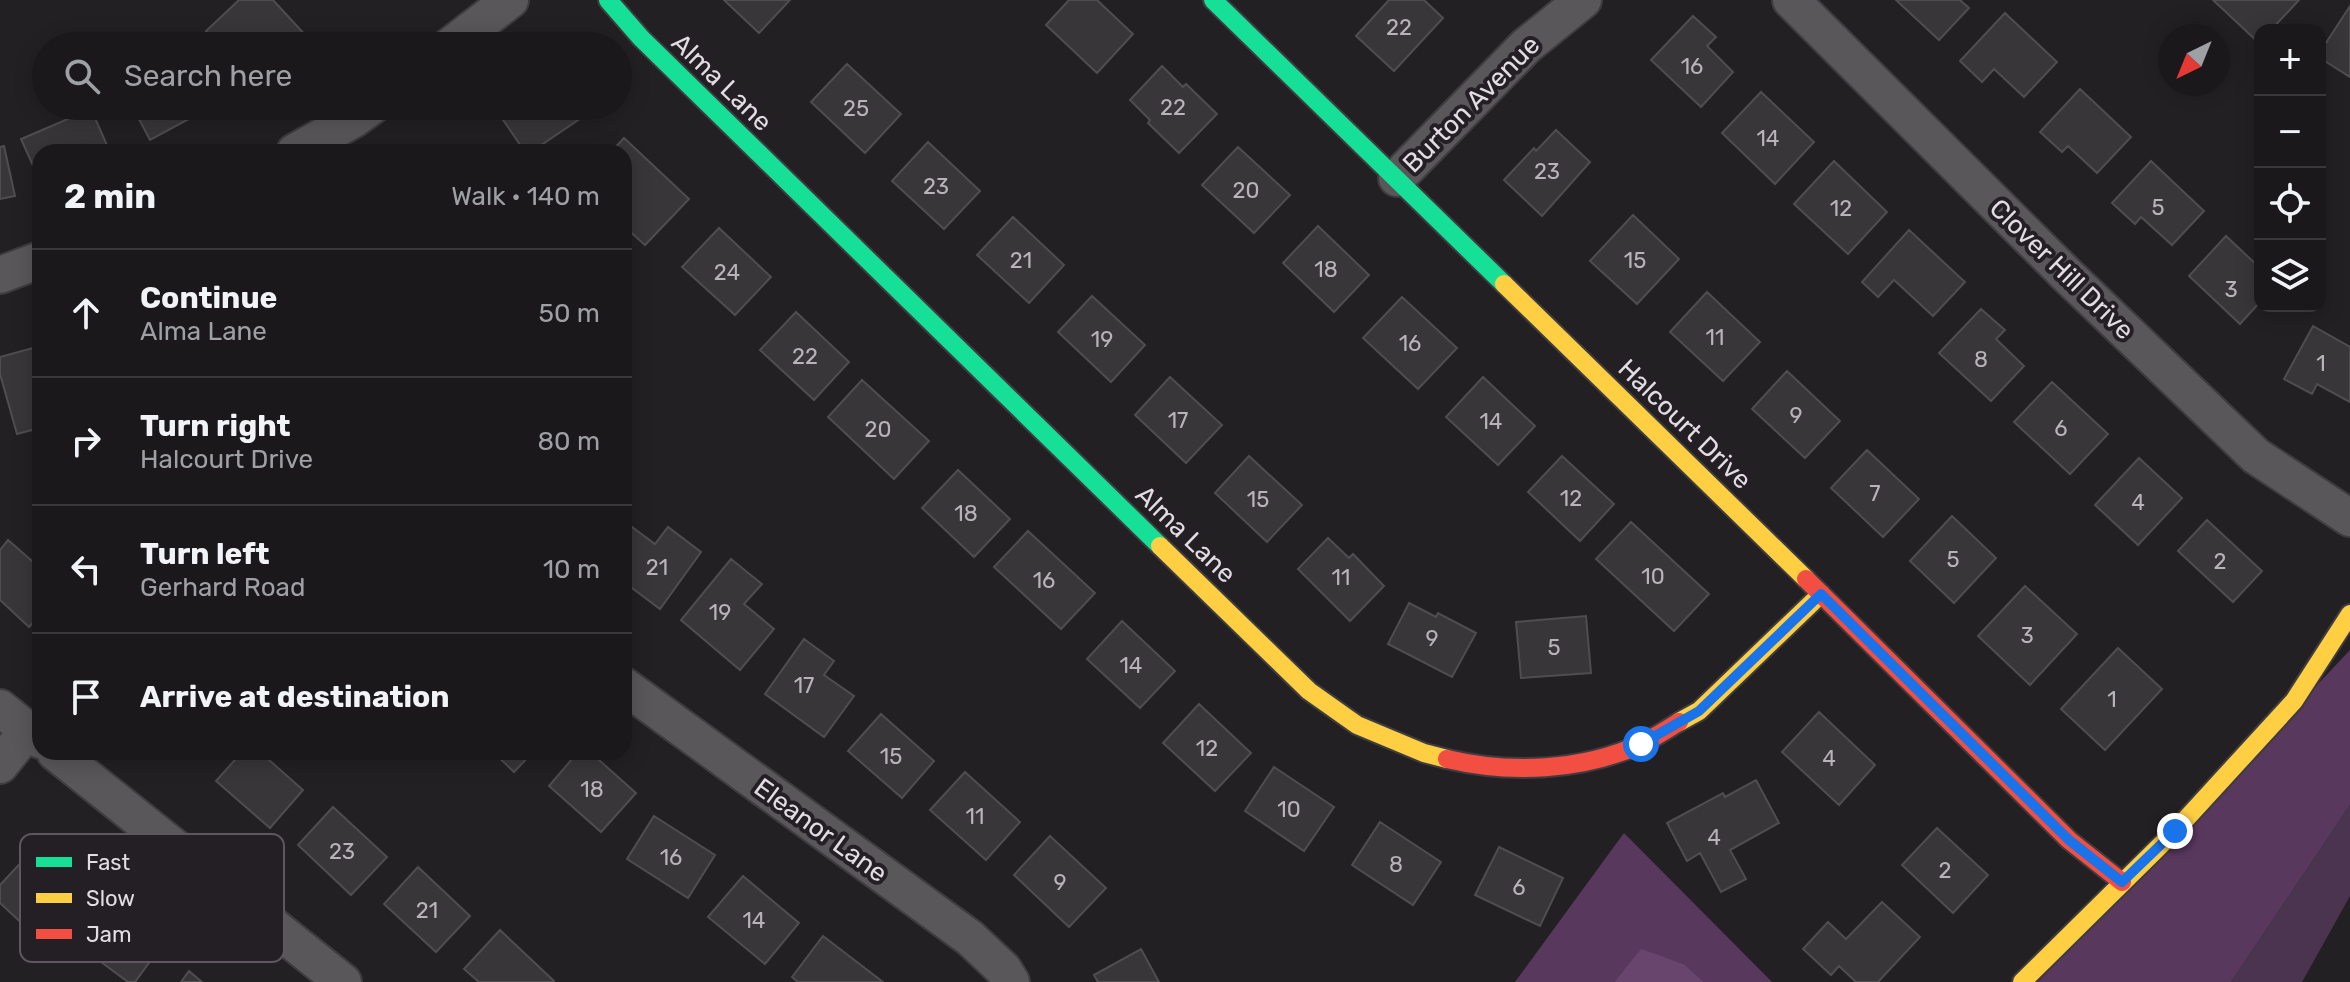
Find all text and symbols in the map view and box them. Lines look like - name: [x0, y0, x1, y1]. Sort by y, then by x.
- house number: 22: [1386, 14, 1412, 41]
- north arrow: [2158, 24, 2230, 96]
- map controls: [2254, 24, 2326, 312]
- button: +: [2254, 24, 2326, 96]
- street label: Alma Lane: [665, 27, 778, 138]
- street label: Burton Avenue: [1397, 30, 1546, 179]
- search box: [32, 32, 632, 120]
- house number: 16: [1681, 53, 1703, 80]
- icon: search: [60, 54, 104, 98]
- text: Search here: [124, 58, 292, 94]
- house number: 22: [1160, 94, 1186, 121]
- house number: 25: [843, 95, 869, 122]
- button: −: [2254, 96, 2326, 168]
- house number: 14: [1756, 125, 1780, 152]
- house number: 23: [1534, 158, 1560, 185]
- button: locate: [2254, 168, 2326, 240]
- house number: 23: [923, 173, 949, 200]
- text: 2 min: [64, 176, 156, 217]
- house number: 20: [1233, 177, 1259, 204]
- text: Walk · 140 m: [451, 181, 600, 212]
- street label: Clover Hill Drive: [1983, 193, 2140, 346]
- house number: 5: [2151, 194, 2165, 221]
- house number: 12: [1830, 195, 1852, 222]
- button: layers: [2254, 240, 2326, 312]
- house number: 21: [1010, 247, 1032, 274]
- house number: 15: [1624, 247, 1646, 274]
- house number: 18: [1314, 256, 1338, 283]
- house number: 24: [714, 259, 740, 286]
- house number: 3: [2224, 276, 2238, 303]
- text: Continue: [140, 280, 277, 316]
- icon: ahead: [64, 291, 108, 335]
- text: 50 m: [539, 298, 600, 329]
- text: Alma Lane: [140, 316, 267, 347]
- house number: 11: [1706, 324, 1724, 351]
- house number: 19: [1091, 326, 1113, 353]
- house number: 16: [1399, 330, 1421, 357]
- house number: 22: [792, 343, 818, 370]
- house number: 8: [1974, 346, 1988, 373]
- house number: 1: [2316, 350, 2326, 377]
- street label: Halcourt Drive: [1612, 353, 1758, 496]
- house number: 9: [1789, 402, 1803, 429]
- house number: 17: [1168, 407, 1188, 434]
- text: Turn right: [140, 408, 291, 444]
- house number: 14: [1479, 408, 1503, 435]
- house number: 6: [2054, 415, 2068, 442]
- house number: 20: [865, 416, 891, 443]
- icon: right: [64, 419, 108, 463]
- text: 80 m: [537, 426, 600, 457]
- text: Halcourt Drive: [140, 444, 313, 475]
- street label: Alma Lane: [1129, 479, 1242, 590]
- house number: 7: [1869, 480, 1881, 507]
- house number: 12: [1560, 485, 1582, 512]
- house number: 15: [1247, 486, 1269, 513]
- house number: 4: [2131, 489, 2145, 516]
- house number: 18: [954, 500, 978, 527]
- text: Turn left: [140, 536, 270, 572]
- house number: 5: [1946, 546, 1960, 573]
- icon: left: [64, 547, 108, 591]
- house number: 2: [2214, 548, 2226, 575]
- text: 10 m: [543, 554, 600, 585]
- house number: 21: [646, 554, 668, 581]
- house number: 10: [1641, 563, 1665, 590]
- house number: 11: [1332, 564, 1350, 591]
- house number: 16: [1033, 567, 1055, 594]
- text: Gerhard Road: [140, 572, 305, 603]
- house number: 19: [709, 599, 731, 626]
- house number: 3: [2020, 622, 2034, 649]
- house number: 9: [1425, 625, 1439, 652]
- house number: 5: [1547, 634, 1561, 661]
- house number: 14: [1119, 652, 1143, 679]
- house number: 17: [794, 672, 814, 699]
- icon: arrive: [64, 675, 108, 719]
- text: Arrive at destination: [140, 679, 450, 715]
- house number: 1: [2107, 686, 2117, 713]
- route start: [1623, 726, 1659, 762]
- house number: 12: [1196, 735, 1218, 762]
- house number: 15: [880, 743, 902, 770]
- house number: 4: [1822, 745, 1836, 772]
- street label: Eleanor Lane: [748, 772, 893, 889]
- house number: 18: [580, 776, 604, 803]
- house number: 10: [1277, 796, 1301, 823]
- house number: 11: [966, 803, 984, 830]
- route end: [2157, 813, 2193, 849]
- house number: 4: [1707, 824, 1721, 851]
- legend: [20, 834, 284, 962]
- house number: 23: [329, 838, 355, 865]
- house number: 16: [660, 844, 682, 871]
- text: Fast: [86, 849, 131, 876]
- house number: 8: [1389, 851, 1403, 878]
- house number: 2: [1939, 857, 1951, 884]
- house number: 9: [1053, 869, 1067, 896]
- house number: 6: [1512, 874, 1526, 901]
- text: Slow: [86, 885, 135, 912]
- house number: 21: [416, 897, 438, 924]
- house number: 14: [742, 907, 766, 934]
- text: Jam: [86, 921, 132, 948]

